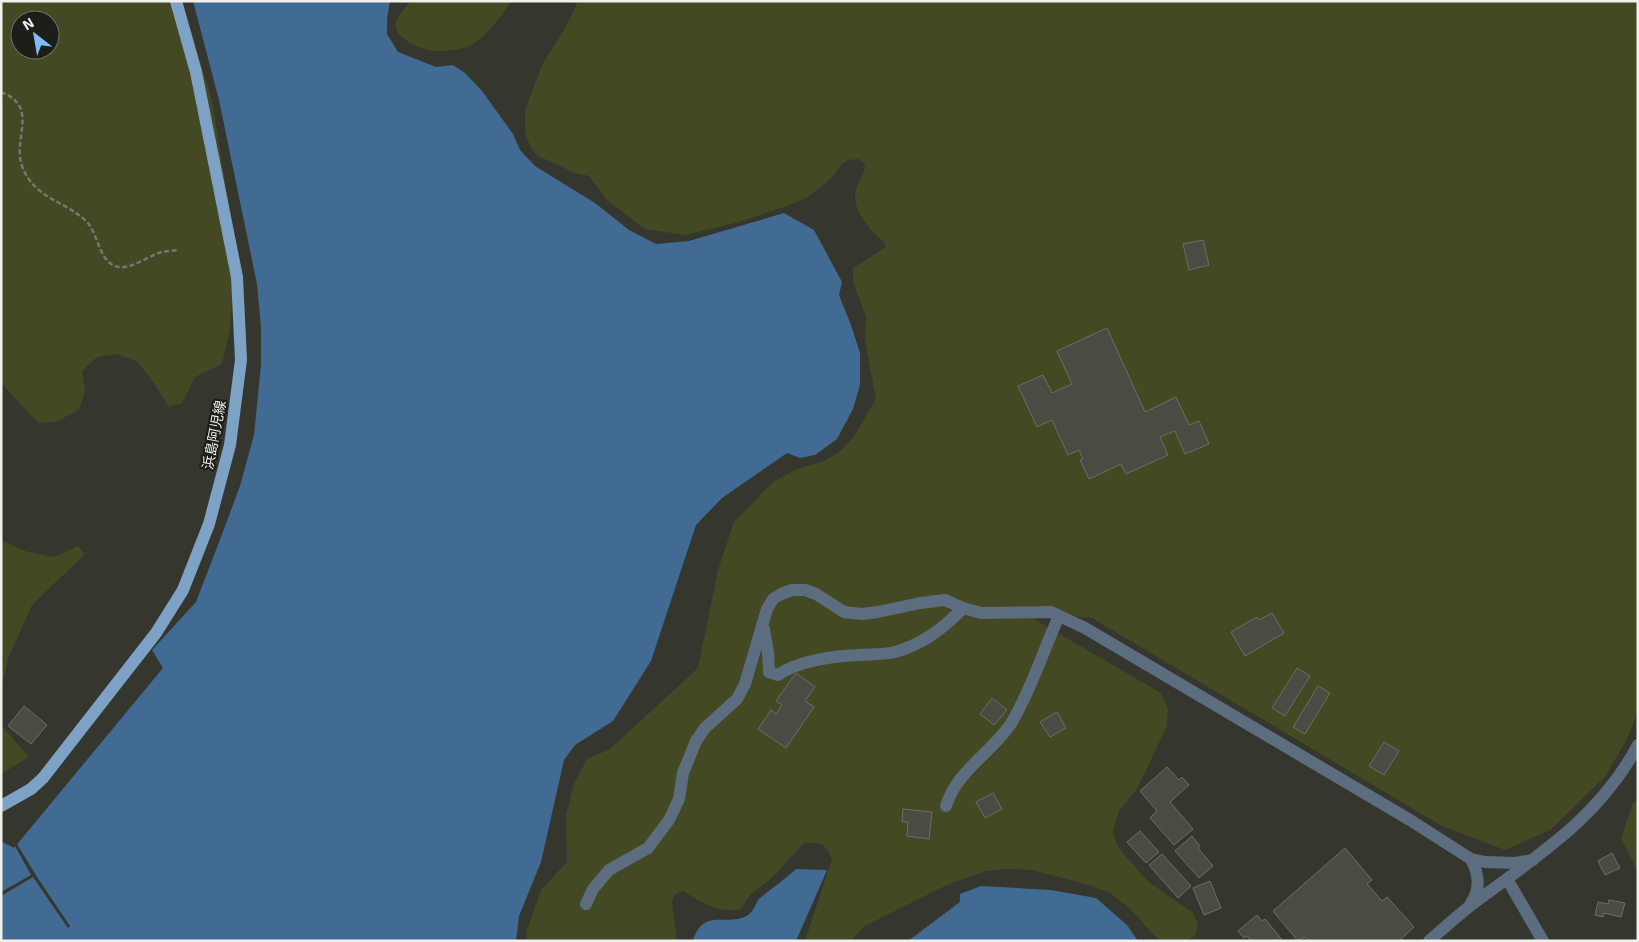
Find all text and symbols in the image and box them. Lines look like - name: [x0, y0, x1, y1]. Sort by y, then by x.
- north arrow: [10, 10, 60, 60]
- text: N: [19, 14, 37, 33]
- street label: 浜島阿児線: [198, 399, 229, 471]

